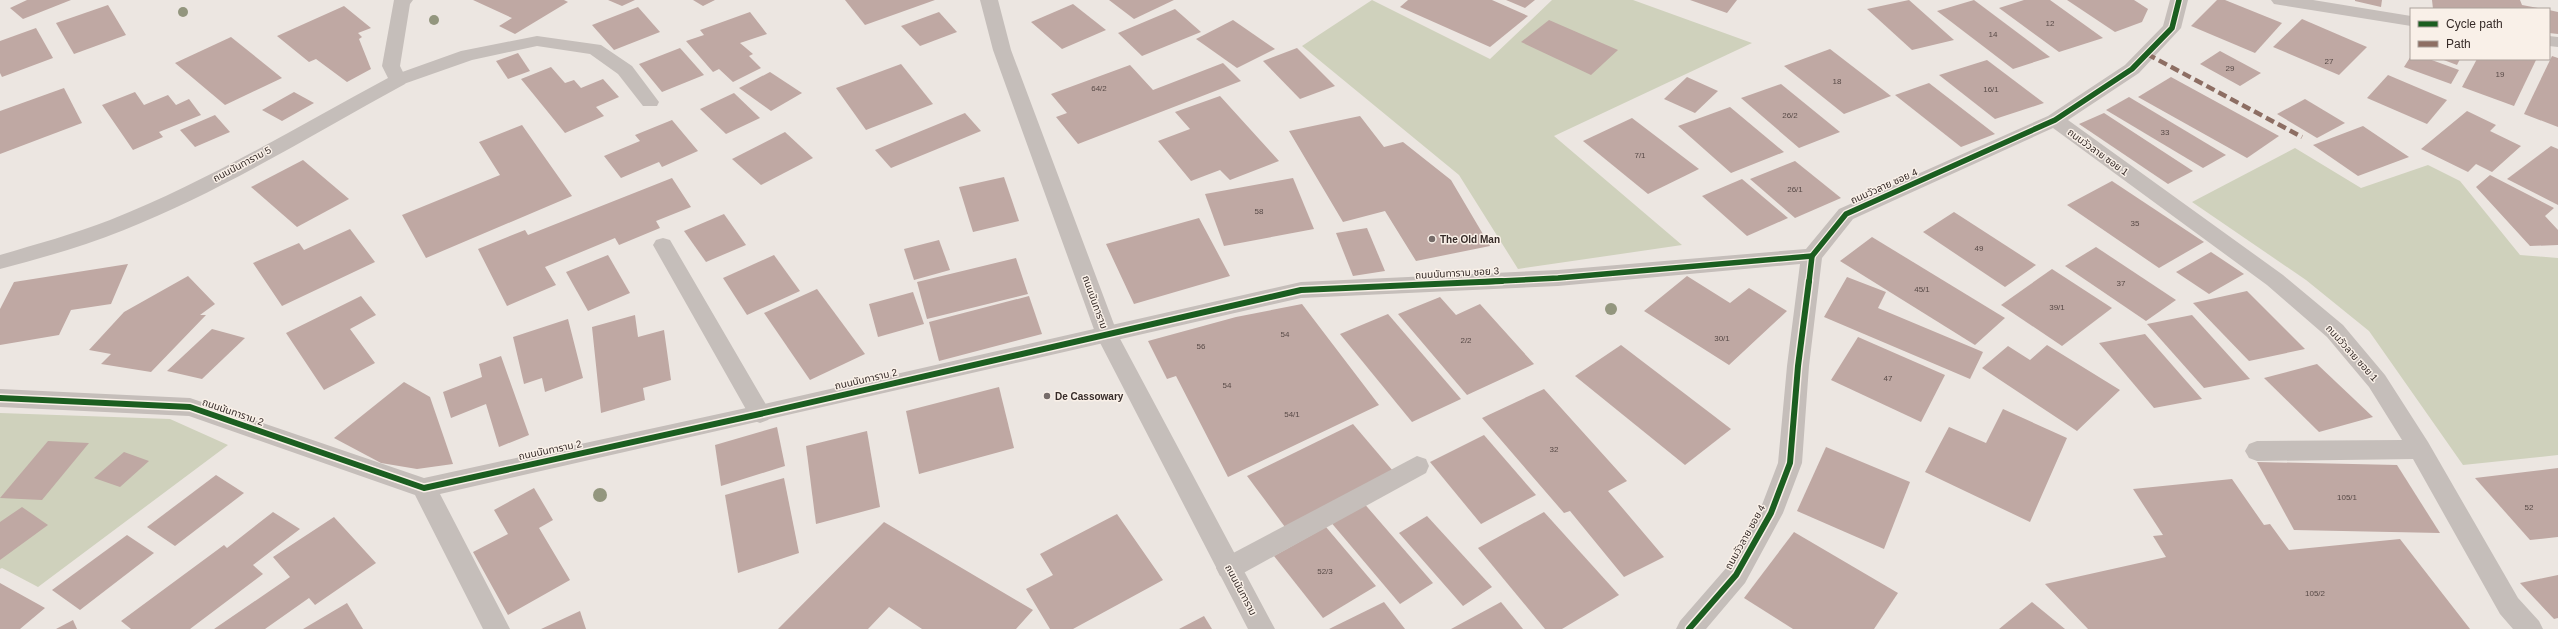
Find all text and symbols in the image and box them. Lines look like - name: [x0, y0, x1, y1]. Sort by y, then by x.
- legend: [2410, 8, 2550, 60]
- text: Cycle path: [2446, 17, 2503, 31]
- house number: 12: [2046, 19, 2055, 28]
- house number: 14: [1989, 30, 1998, 39]
- text: Path: [2446, 37, 2471, 51]
- house number: 27: [2325, 57, 2334, 66]
- house number: 29: [2226, 64, 2235, 73]
- house number: 19: [2496, 70, 2505, 79]
- house number: 18: [1833, 77, 1842, 86]
- house number: 64/2: [1091, 84, 1107, 93]
- house number: 16/1: [1983, 85, 1999, 94]
- house number: 26/2: [1782, 111, 1798, 120]
- street label: ถนนวัวลาย ซอย 1: [2066, 126, 2131, 178]
- house number: 33: [2161, 128, 2170, 137]
- street label: ถนนนันทาราม 5: [211, 144, 273, 184]
- house number: 7/1: [1634, 151, 1646, 160]
- street label: ถนนวัวลาย ซอย 4: [1849, 166, 1920, 206]
- house number: 26/1: [1787, 185, 1803, 194]
- house number: 58: [1255, 207, 1264, 216]
- house number: 35: [2131, 219, 2140, 228]
- marker: The Old Man: [1427, 234, 1437, 244]
- place label: The Old Man: [1440, 234, 1500, 245]
- house number: 49: [1975, 244, 1984, 253]
- street label: ถนนนันทาราม ซอย 3: [1415, 265, 1500, 281]
- street label: ถนนนันทาราม: [1080, 274, 1110, 330]
- house number: 37: [2117, 279, 2126, 288]
- house number: 45/1: [1914, 285, 1930, 294]
- house number: 39/1: [2049, 303, 2065, 312]
- street label: ถนนวัวลาย ซอย 1: [2324, 322, 2381, 384]
- house number: 54: [1281, 330, 1290, 339]
- house number: 30/1: [1714, 334, 1730, 343]
- house number: 2/2: [1460, 336, 1472, 345]
- house number: 56: [1197, 342, 1206, 351]
- street label: ถนนนันทาราม 2: [834, 366, 899, 392]
- house number: 47: [1884, 374, 1893, 383]
- house number: 54: [1223, 381, 1232, 390]
- marker: De Cassowary: [1042, 391, 1052, 401]
- place label: De Cassowary: [1055, 391, 1124, 402]
- street label: ถนนนันทาราม 2: [201, 396, 266, 428]
- house number: 54/1: [1284, 410, 1300, 419]
- street label: ถนนนันทาราม 2: [517, 438, 583, 462]
- house number: 32: [1550, 445, 1559, 454]
- house number: 105/1: [2337, 493, 2358, 502]
- street label: ถนนวัวลาย ซอย 4: [1723, 502, 1768, 571]
- house number: 52: [2525, 503, 2534, 512]
- street label: ถนนนันทาราม: [1223, 563, 1259, 617]
- house number: 52/3: [1317, 567, 1333, 576]
- house number: 105/2: [2305, 589, 2326, 598]

